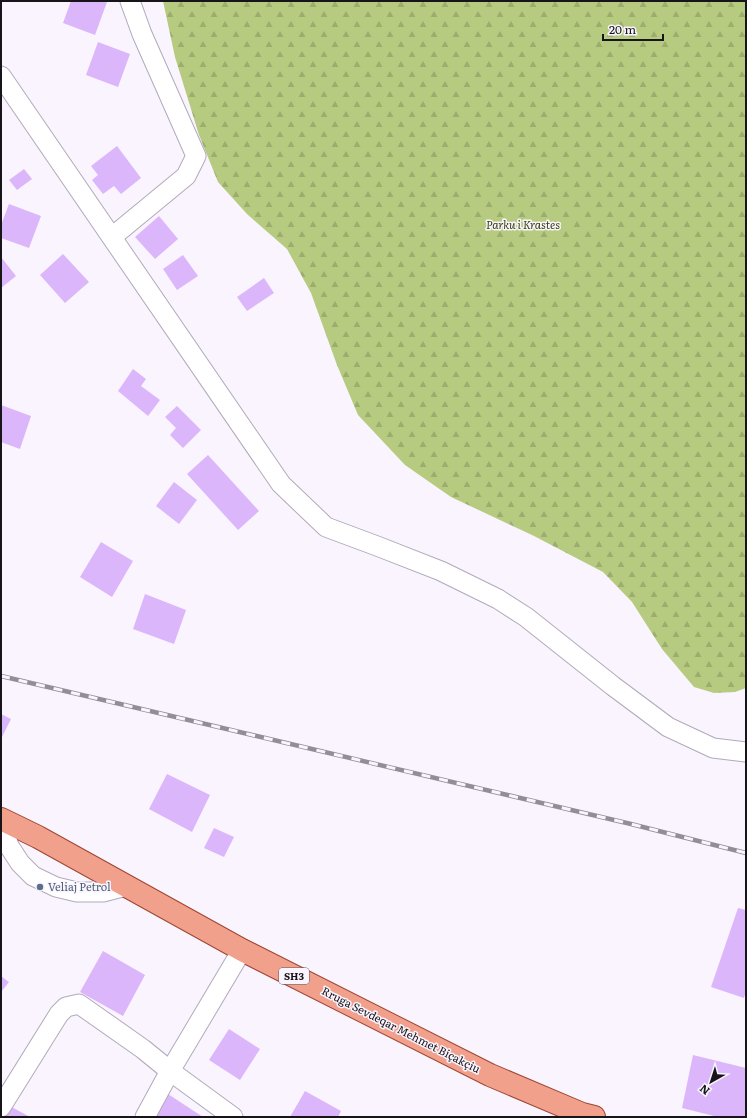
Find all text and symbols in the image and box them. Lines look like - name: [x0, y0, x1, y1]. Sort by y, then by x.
- scale bar: [603, 16, 663, 42]
- text: 20 m: [609, 20, 636, 38]
- park label: Parku i Krastes: [486, 216, 560, 232]
- place label: Veliaj Petrol: [48, 878, 111, 894]
- marker: Veliaj Petrol: [35, 882, 45, 892]
- road number: SH3: [279, 968, 309, 984]
- street label: Rruga Sevdeqar Mehmet Biçakçiu: [319, 982, 484, 1076]
- north arrow: [691, 1062, 731, 1102]
- text: N: [695, 1081, 713, 1100]

